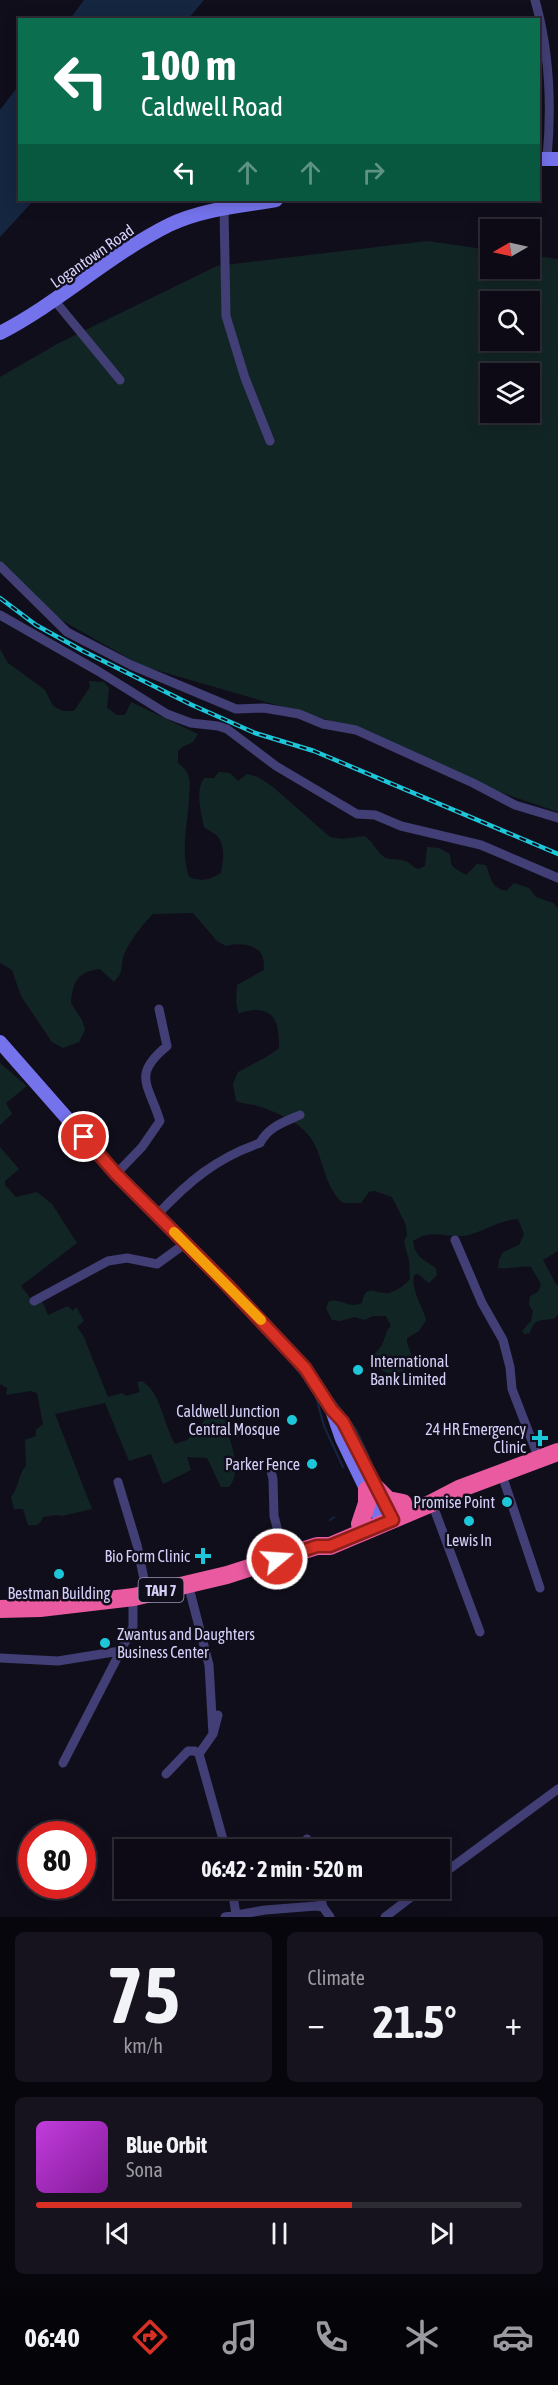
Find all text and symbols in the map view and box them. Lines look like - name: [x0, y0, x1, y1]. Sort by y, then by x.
- text: 100 m: [141, 41, 236, 89]
- icon: left: [42, 42, 120, 120]
- text: Caldwell Road: [141, 91, 283, 122]
- icon: left: [168, 156, 201, 189]
- icon: ahead: [231, 156, 264, 189]
- icon: ahead: [294, 156, 327, 189]
- icon: right: [357, 156, 390, 189]
- north arrow: [480, 219, 540, 279]
- map controls: [480, 219, 540, 423]
- street label: Logantown Road: [47, 221, 138, 292]
- button: search: [480, 291, 540, 351]
- button: layers: [480, 363, 540, 423]
- pin: [58, 1111, 109, 1162]
- icon: arrive: [67, 1120, 100, 1153]
- place label: International Bank Limited: [370, 1352, 449, 1388]
- marker: International Bank Limited: [351, 1363, 365, 1377]
- place label: Caldwell Junction Central Mosque: [176, 1402, 280, 1439]
- marker: Caldwell Junction Central Mosque: [285, 1413, 299, 1427]
- place label: 24 HR Emergency Clinic: [425, 1420, 526, 1456]
- marker: 24 HR Emergency Clinic: [531, 1429, 549, 1447]
- place label: Parker Fence: [225, 1455, 300, 1473]
- marker: Parker Fence: [305, 1457, 319, 1471]
- place label: Promise Point: [413, 1493, 495, 1511]
- marker: Promise Point: [500, 1495, 514, 1509]
- marker: Lewis In: [462, 1514, 476, 1528]
- position arrow: [245, 1527, 309, 1591]
- place label: Lewis In: [446, 1531, 492, 1549]
- place label: Bio Form Clinic: [104, 1547, 190, 1565]
- marker: Bio Form Clinic: [194, 1547, 212, 1565]
- marker: Bestman Building: [52, 1567, 66, 1581]
- road number: TAH 7: [138, 1578, 184, 1602]
- place label: Bestman Building: [8, 1584, 111, 1603]
- place label: Zwantus and Daughters Business Center: [117, 1625, 255, 1661]
- marker: Zwantus and Daughters Business Center: [98, 1636, 112, 1650]
- speed limit sign: 80: [18, 1821, 96, 1899]
- text: 06:42 · 2 min · 520 m: [201, 1856, 363, 1882]
- text: 75: [107, 1950, 180, 2040]
- text: Climate: [308, 1966, 365, 1989]
- text: 21.5°: [373, 1996, 457, 2048]
- text: −: [308, 2004, 325, 2042]
- text: +: [505, 2004, 522, 2042]
- text: km/h: [123, 2034, 163, 2057]
- text: Blue Orbit: [126, 2132, 207, 2158]
- text: Sona: [126, 2158, 163, 2181]
- icon: previous: [101, 2217, 134, 2250]
- icon: pause: [263, 2217, 296, 2250]
- icon: next: [425, 2217, 458, 2250]
- icon: directions: [129, 2316, 171, 2358]
- icon: music: [219, 2316, 261, 2358]
- icon: phone: [310, 2316, 352, 2358]
- icon: climate: [401, 2316, 443, 2358]
- icon: car: [492, 2316, 534, 2358]
- text: 06:40: [24, 2322, 80, 2353]

